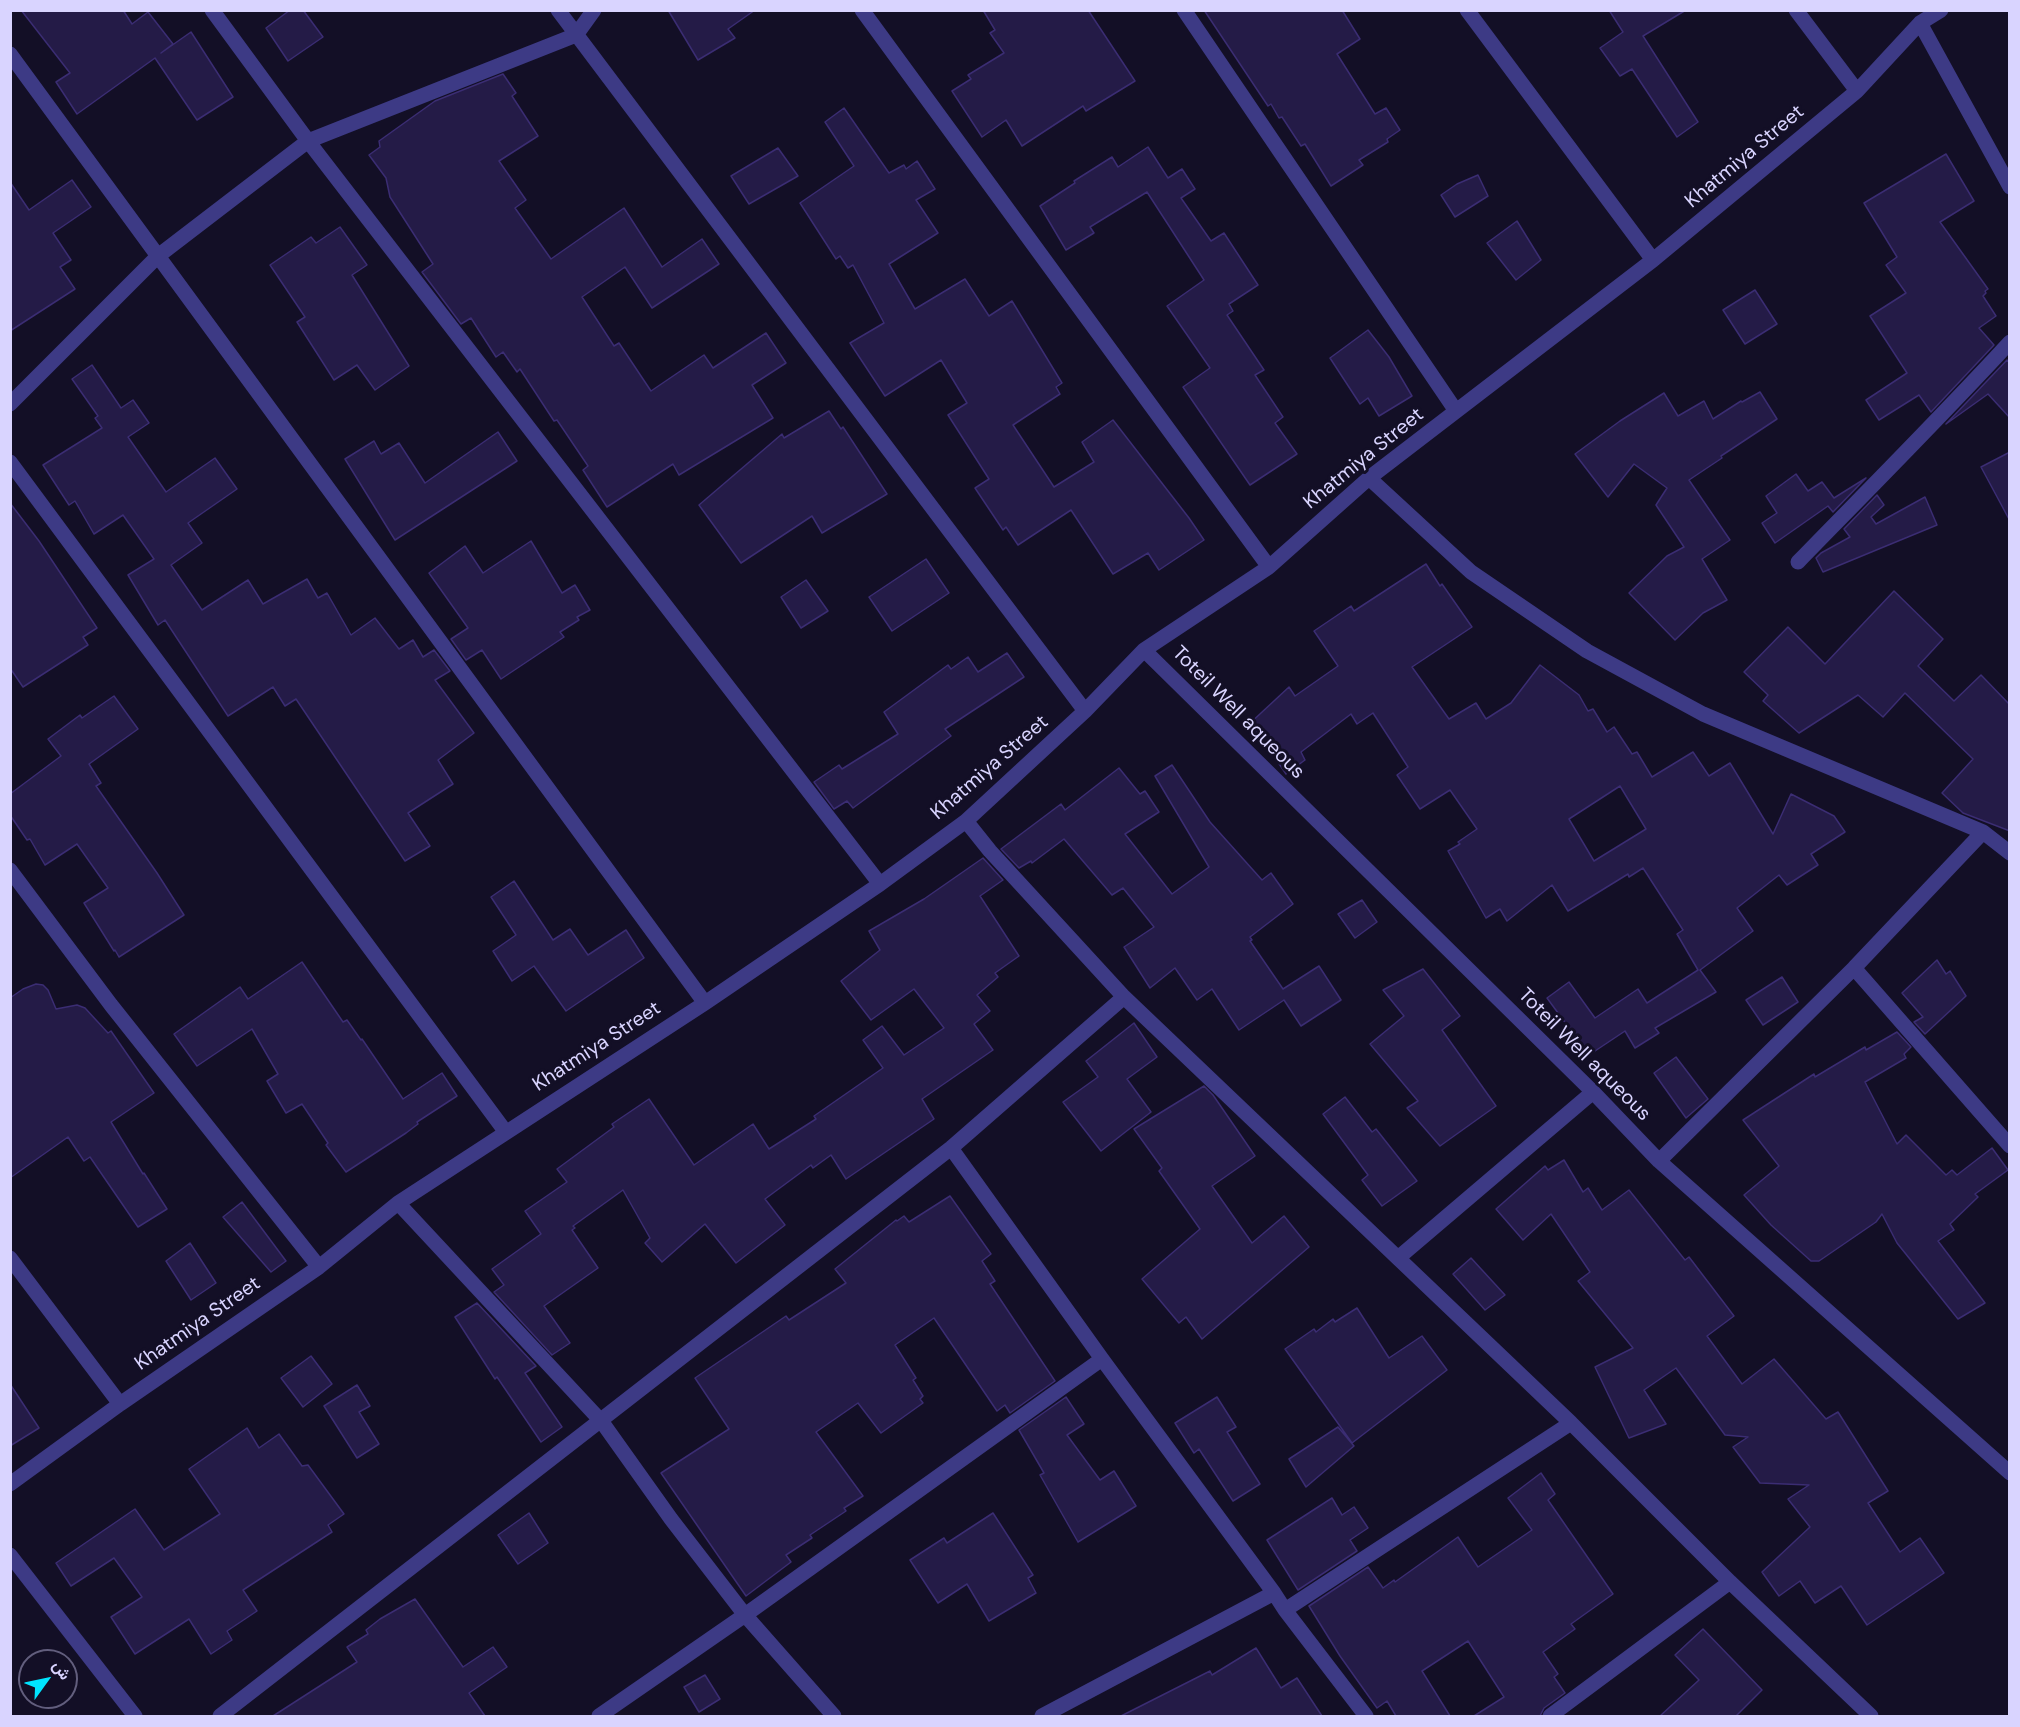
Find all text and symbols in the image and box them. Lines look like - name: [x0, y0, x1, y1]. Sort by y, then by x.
- street label: Khatmiya Street: [1681, 100, 1809, 214]
- street label: Khatmiya Street: [1299, 403, 1429, 515]
- street label: Toteil Well aqueous: [1167, 642, 1309, 784]
- street label: Khatmiya Street: [926, 711, 1054, 825]
- street label: Toteil Well aqueous: [1513, 984, 1655, 1126]
- street label: Khatmiya Street: [529, 997, 665, 1097]
- street label: Khatmiya Street: [131, 1272, 265, 1376]
- north arrow: [18, 1649, 78, 1709]
- text: ش: [48, 1656, 76, 1684]

